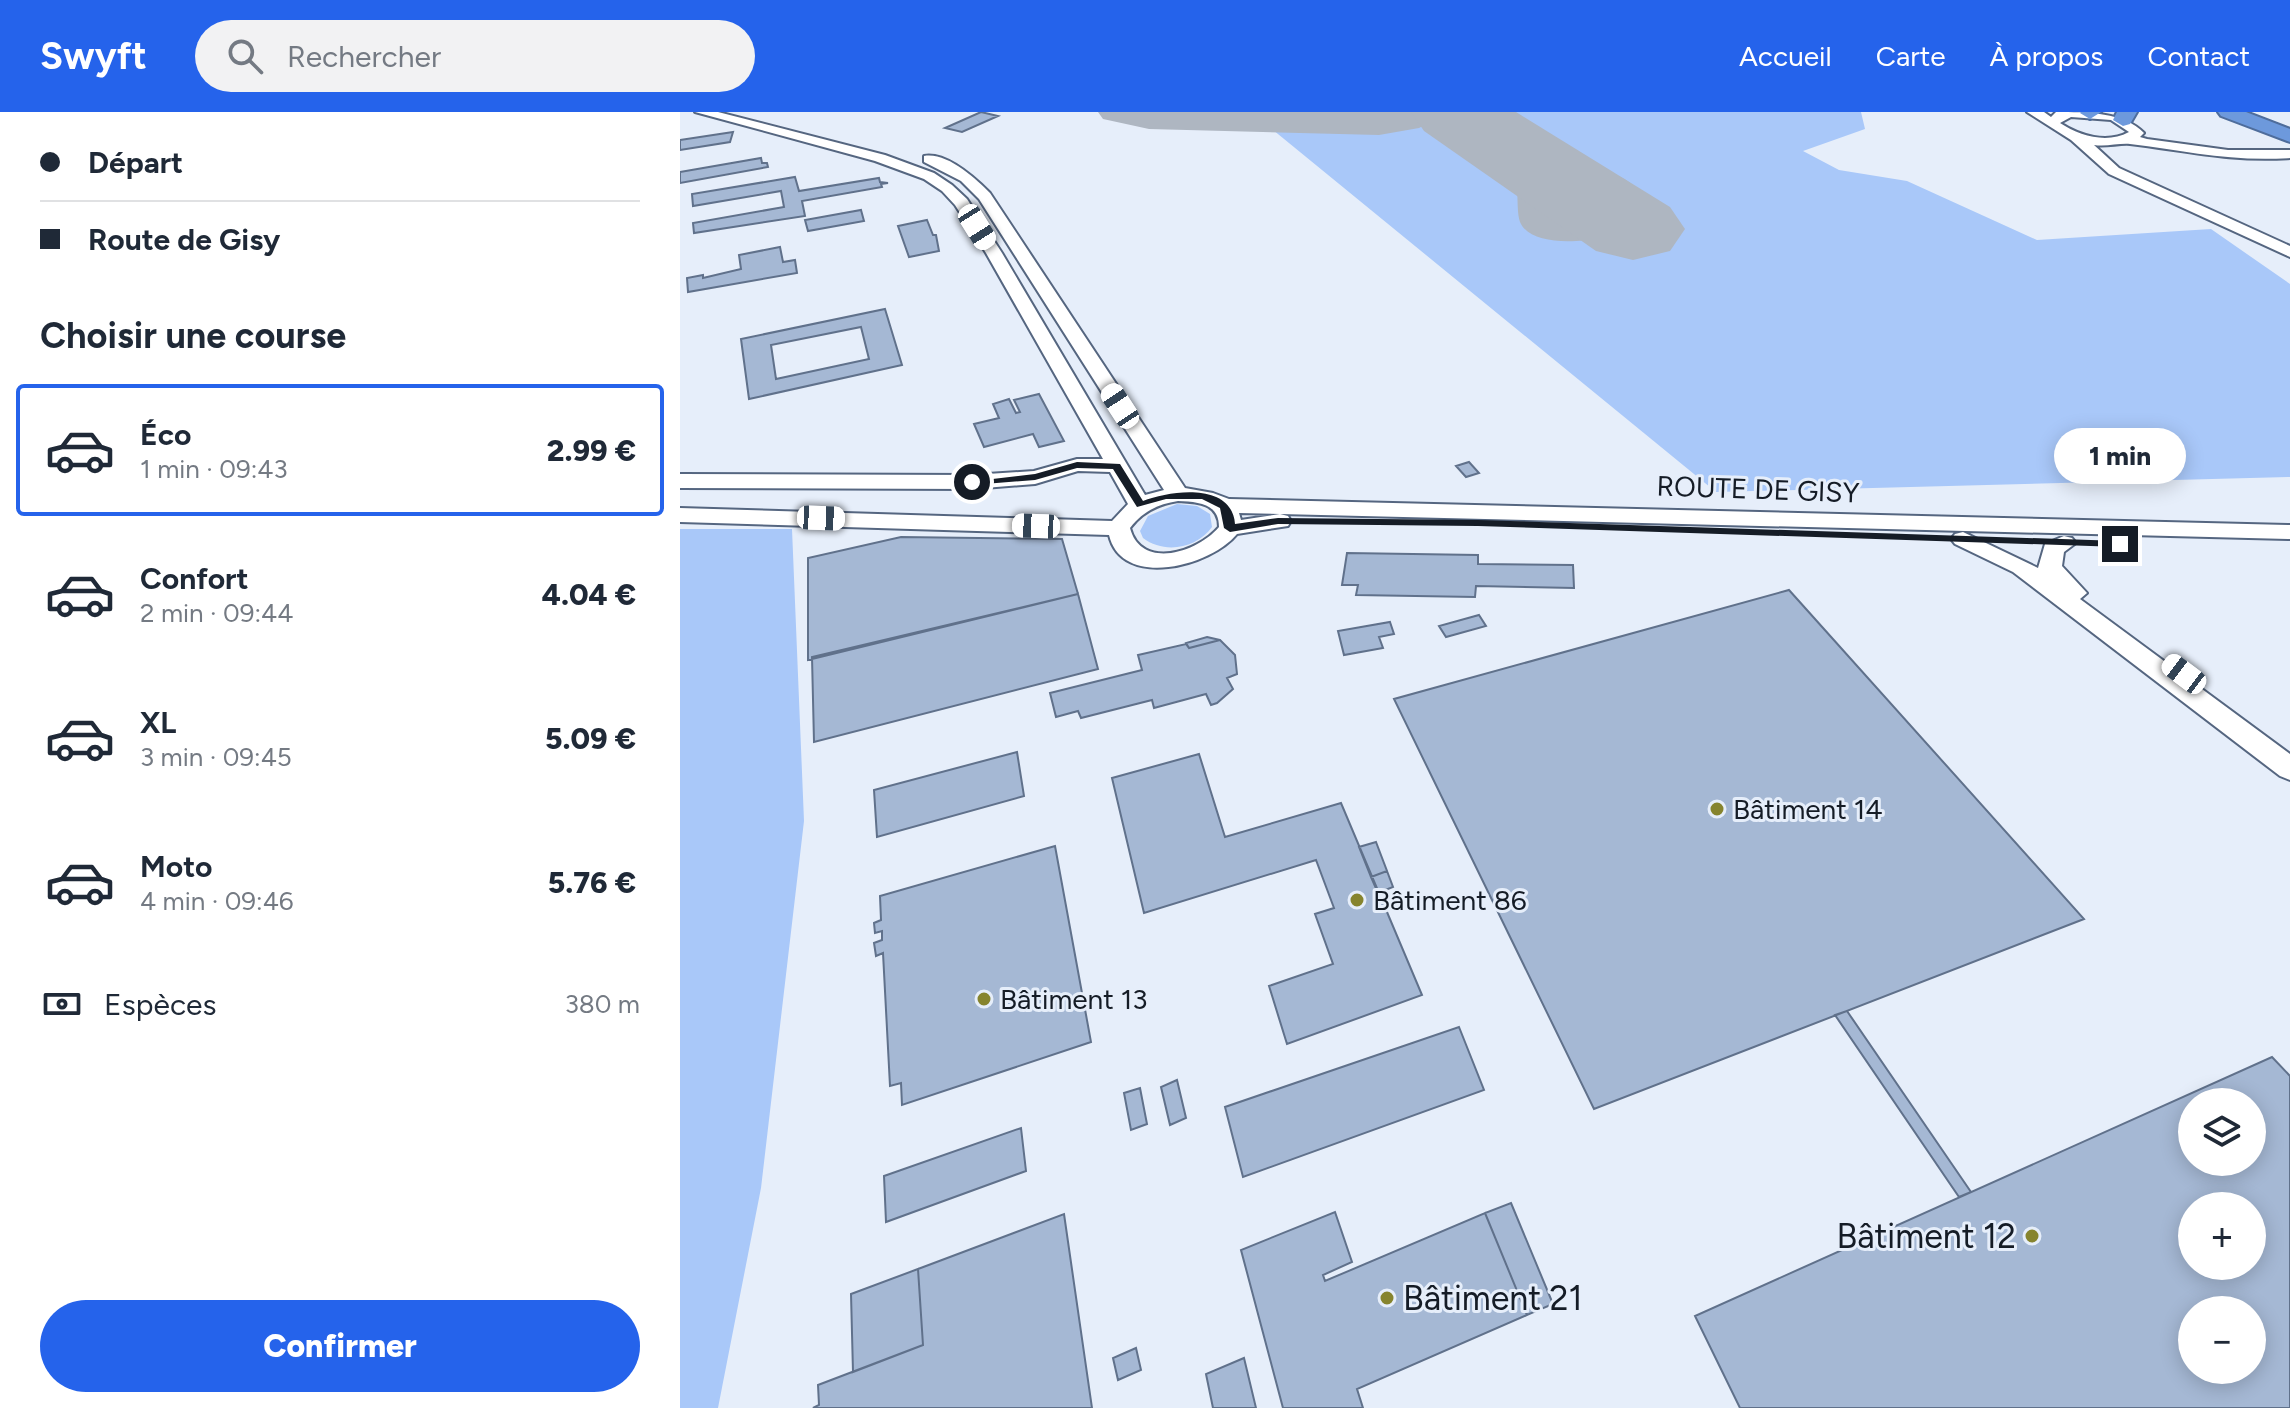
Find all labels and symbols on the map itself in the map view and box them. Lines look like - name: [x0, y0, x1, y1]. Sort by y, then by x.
- car: [954, 200, 1000, 254]
- car: [1097, 379, 1143, 433]
- callout: 1 min: [2054, 428, 2186, 484]
- route start: [954, 464, 990, 500]
- street label: ROUTE DE GISY: [1656, 468, 1860, 510]
- car: [797, 505, 845, 531]
- car: [1012, 513, 1060, 539]
- route end: [2102, 526, 2138, 562]
- car: [2158, 650, 2210, 698]
- place label: Bâtiment 14: [1733, 792, 1883, 826]
- marker: Bâtiment 14: [1708, 800, 1726, 818]
- place label: Bâtiment 86: [1373, 883, 1527, 917]
- marker: Bâtiment 86: [1348, 891, 1366, 909]
- place label: Bâtiment 13: [1000, 982, 1147, 1016]
- marker: Bâtiment 13: [975, 990, 993, 1008]
- place label: Bâtiment 12: [1836, 1216, 2016, 1257]
- marker: Bâtiment 12: [2023, 1227, 2041, 1245]
- place label: Bâtiment 21: [1403, 1278, 1583, 1319]
- marker: Bâtiment 21: [1378, 1289, 1396, 1307]

